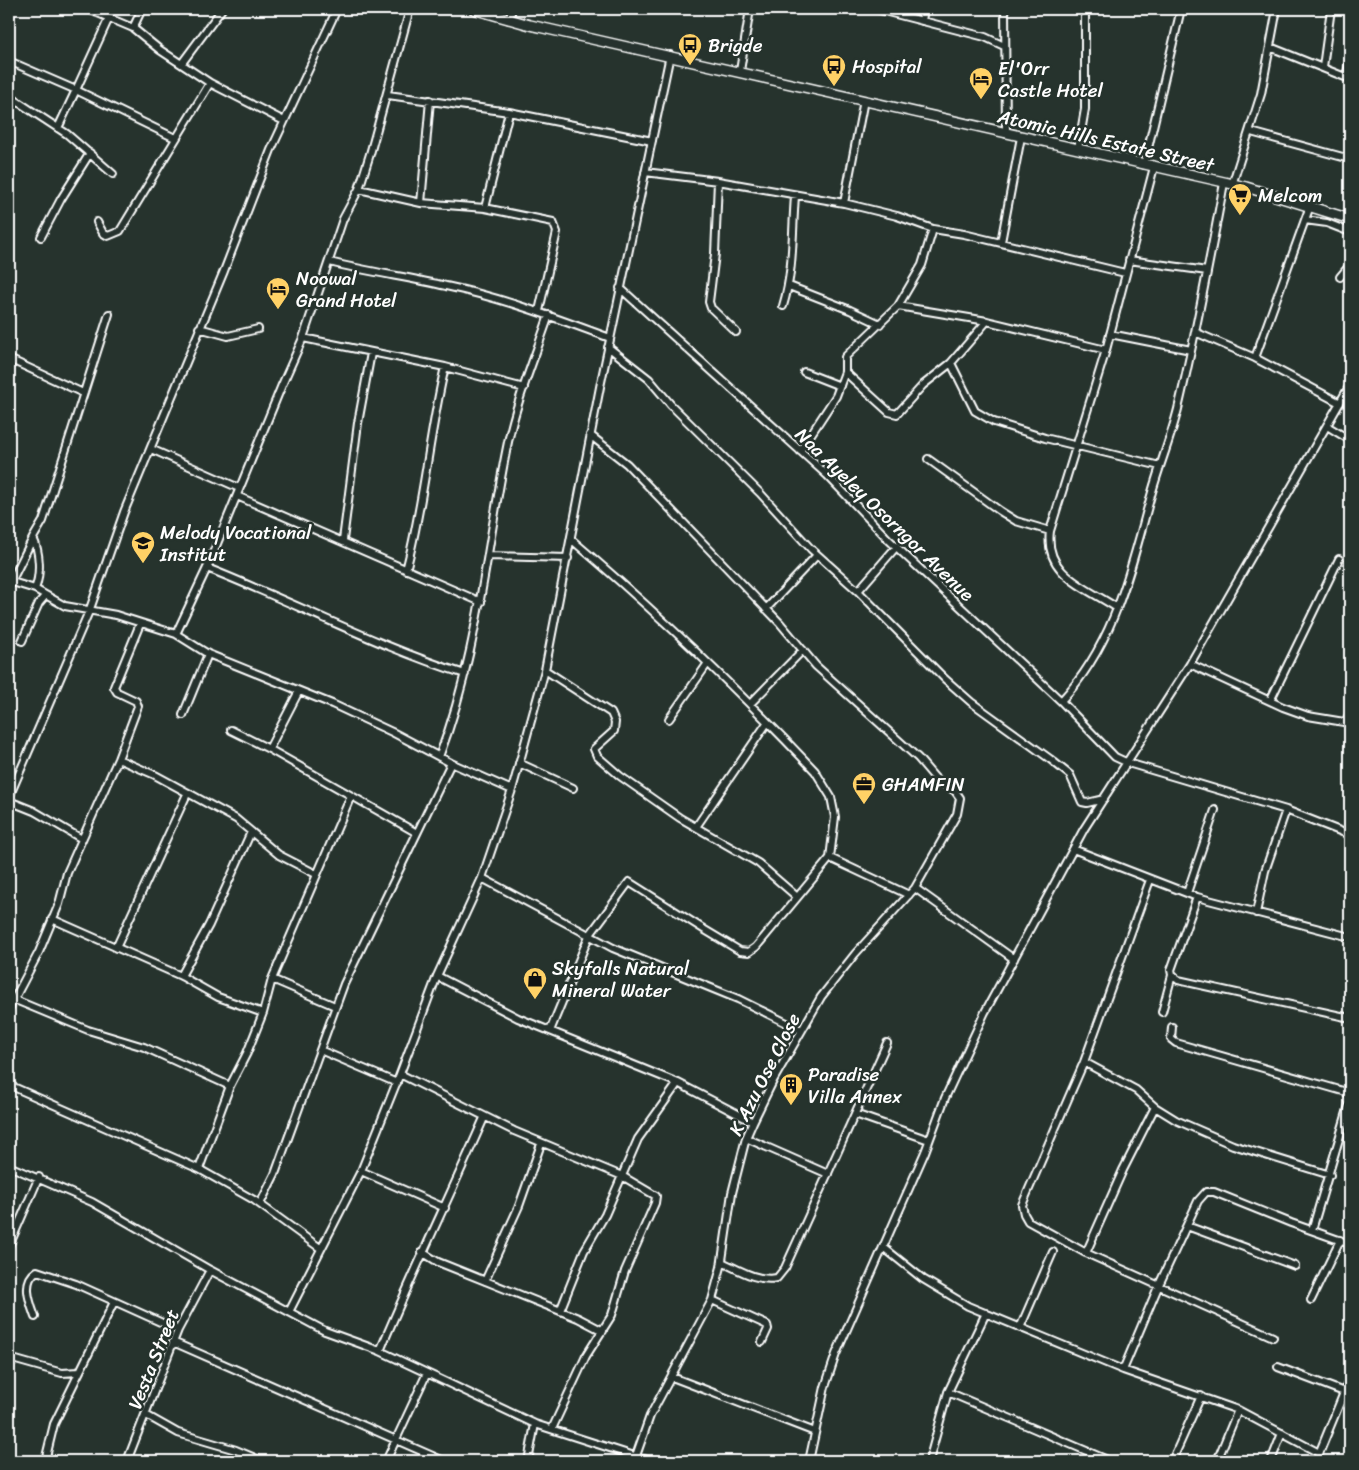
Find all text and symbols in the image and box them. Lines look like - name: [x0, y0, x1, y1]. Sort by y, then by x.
- place label: Brigde: [708, 29, 763, 62]
- bus stop icon: Brigde: [677, 32, 703, 66]
- place label: Hospital: [852, 50, 922, 83]
- place label: El'Orr Castle Hotel: [998, 52, 1103, 107]
- bus stop icon: Hospital: [821, 53, 847, 87]
- hotel icon: El'Orr Castle Hotel: [968, 66, 994, 100]
- street label: Atomic Hills Estate Street: [994, 99, 1219, 182]
- place label: Melcom: [1258, 179, 1322, 212]
- supermarket icon: Melcom: [1227, 182, 1253, 216]
- place label: Noowal Grand Hotel: [296, 262, 397, 317]
- hotel icon: Noowal Grand Hotel: [265, 276, 291, 310]
- street label: Naa Ayeley Osorngor Avenue: [787, 419, 982, 609]
- place label: Melody Vocational Institut: [159, 516, 312, 571]
- school or university icon: Melody Vocational Institut: [130, 530, 156, 564]
- place label: GHAMFIN: [882, 768, 965, 801]
- office icon: GHAMFIN: [851, 771, 877, 805]
- place label: Skyfalls Natural Mineral Water: [552, 952, 690, 1007]
- shop icon: Skyfalls Natural Mineral Water: [522, 966, 548, 1000]
- street label: K Azu Ose Close: [719, 1007, 810, 1141]
- place label: Paradise Villa Annex: [808, 1058, 902, 1113]
- building icon: Paradise Villa Annex: [778, 1072, 804, 1106]
- street label: Vesta Street: [118, 1304, 189, 1414]

